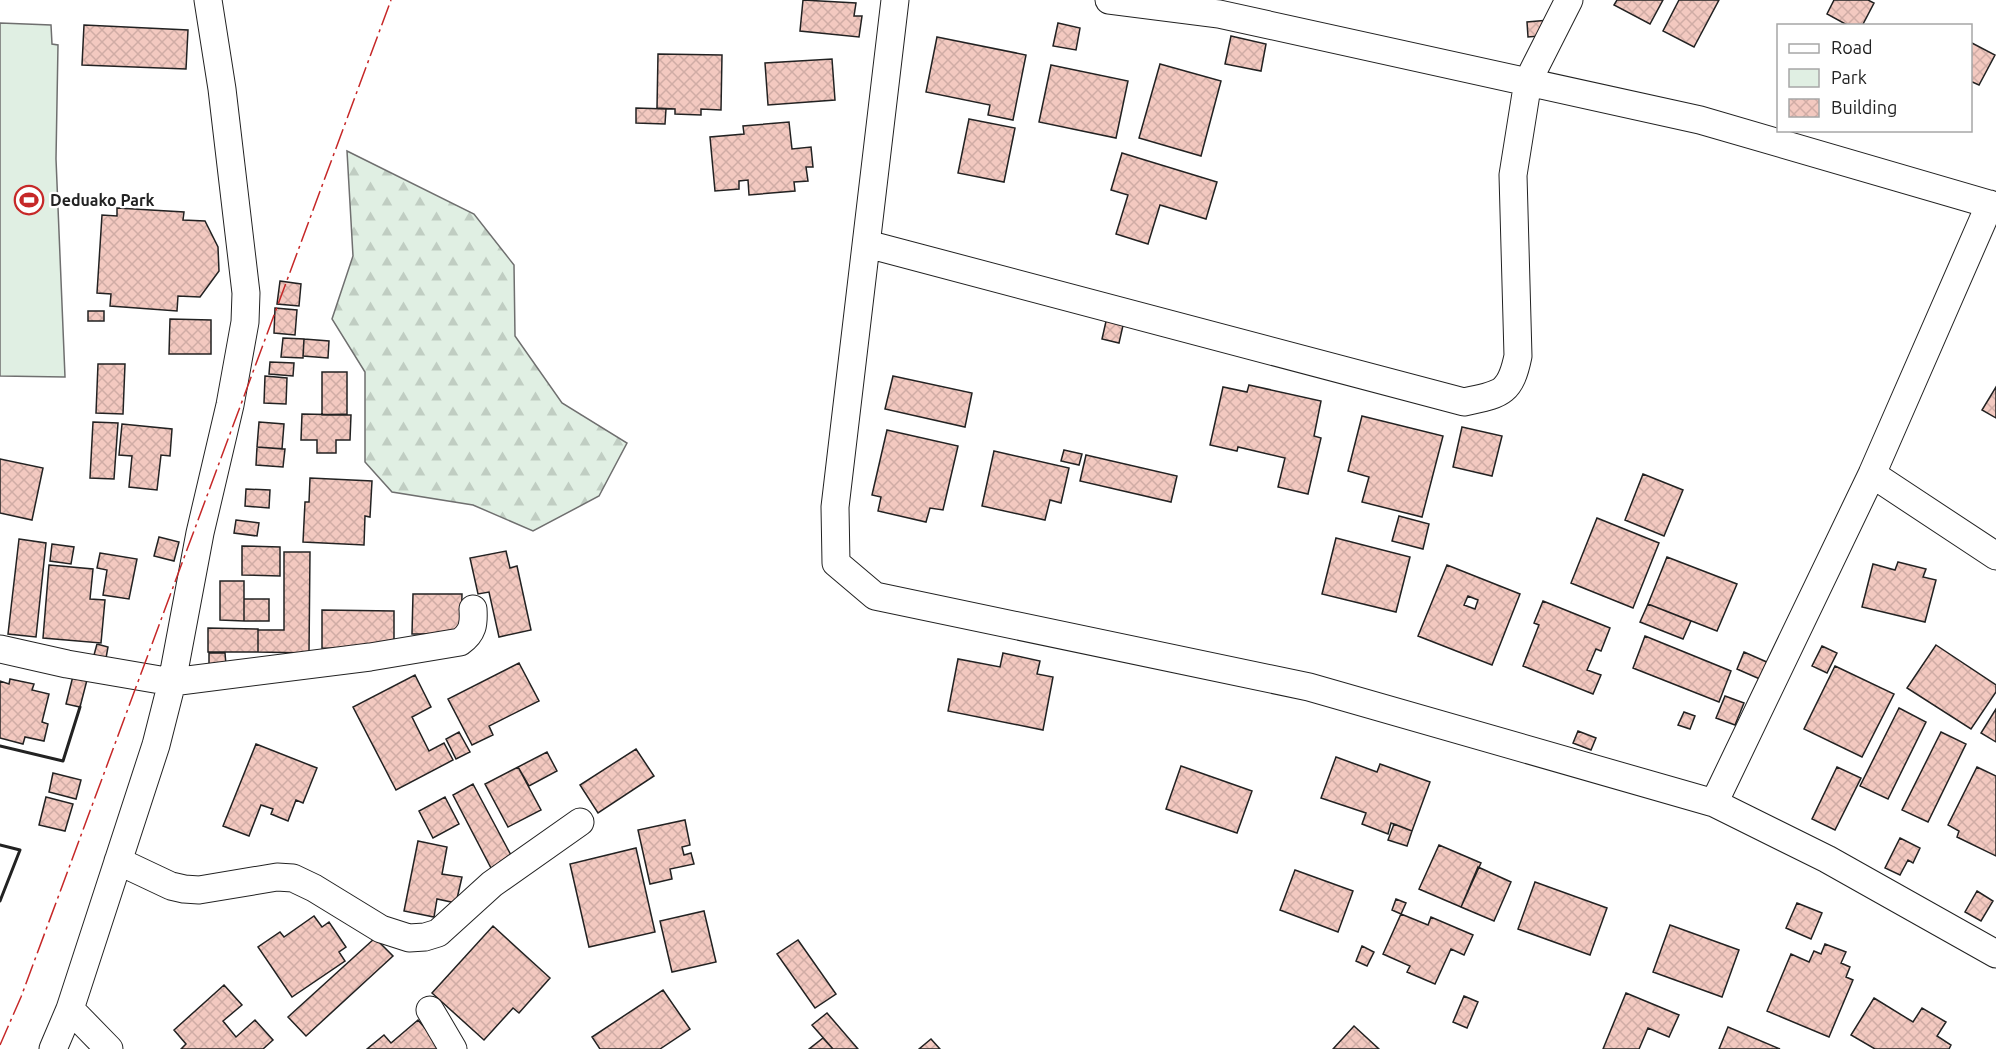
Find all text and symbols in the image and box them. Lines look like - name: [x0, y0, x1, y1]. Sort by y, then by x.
- legend: [1777, 24, 1972, 132]
- text: Road: [1831, 37, 1873, 57]
- text: Park: [1831, 67, 1867, 87]
- text: Building: [1831, 97, 1897, 117]
- sports icon: Deduako Park: [13, 184, 45, 216]
- place label: Deduako Park: [50, 191, 155, 209]

